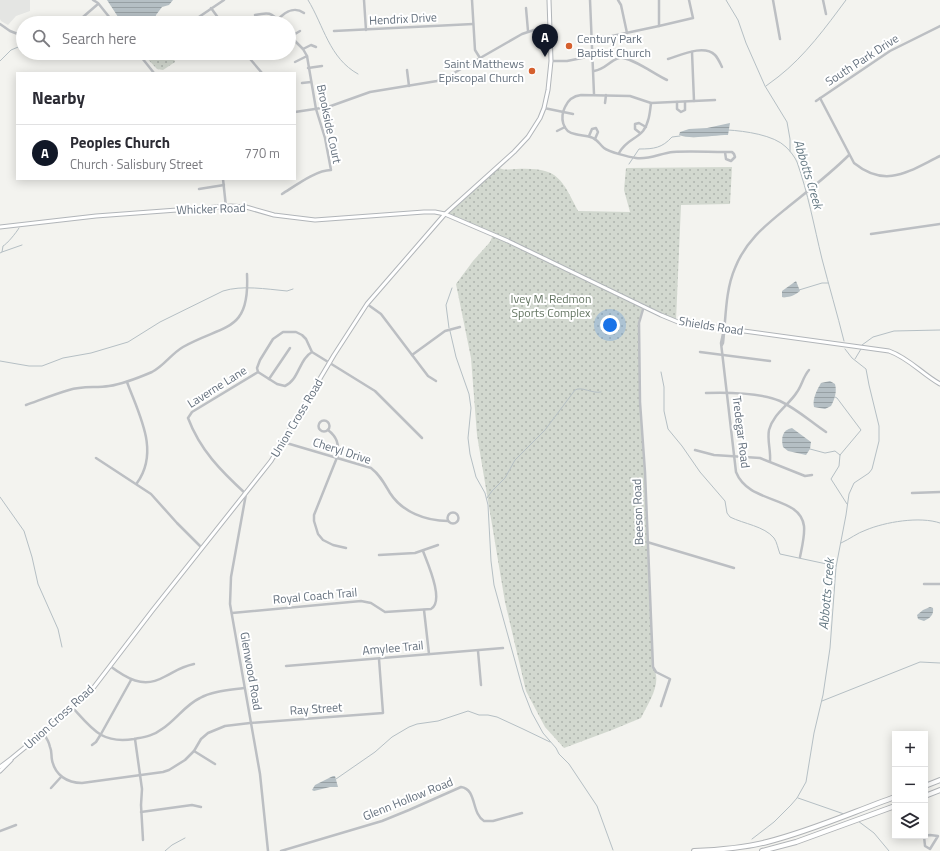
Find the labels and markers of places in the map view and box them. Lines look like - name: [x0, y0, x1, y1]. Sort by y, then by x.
- pin: A: [532, 24, 558, 57]
- place label: Century Park Baptist Church: [577, 29, 651, 62]
- marker: Century Park Baptist Church: [564, 41, 574, 51]
- place label: Saint Matthews Episcopal Church: [439, 54, 524, 87]
- marker: Saint Matthews Episcopal Church: [527, 66, 537, 76]

